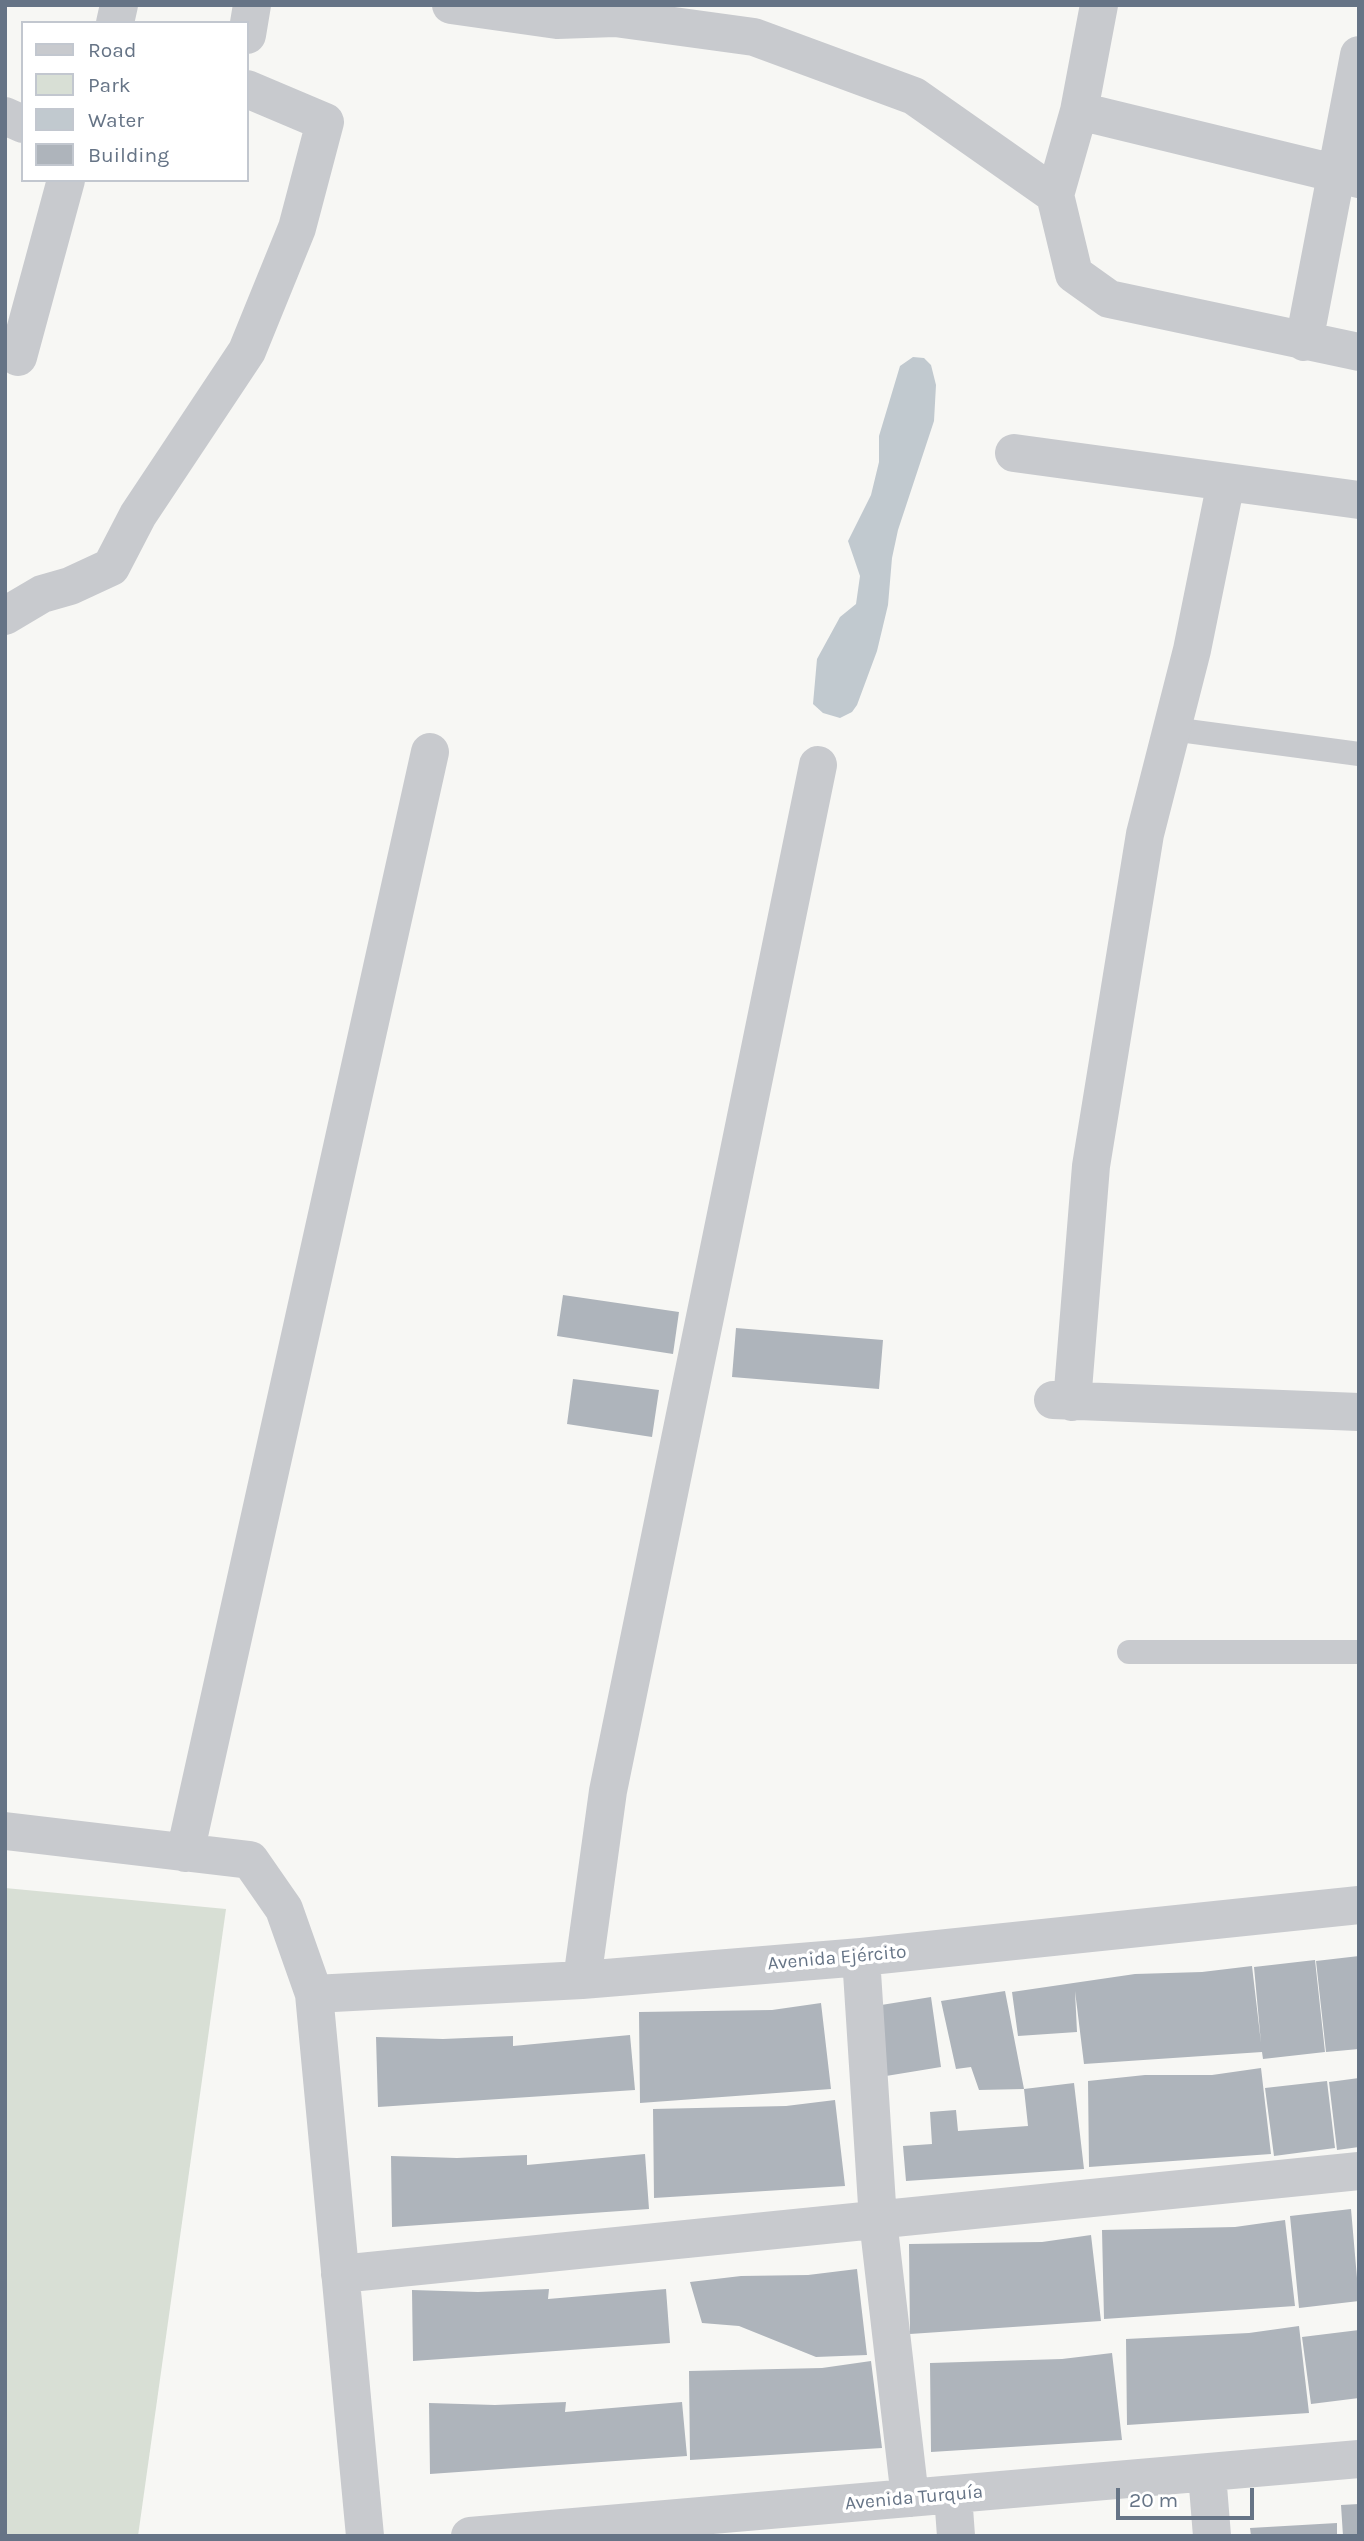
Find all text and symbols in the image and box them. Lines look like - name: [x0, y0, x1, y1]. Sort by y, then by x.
- legend: [21, 21, 248, 182]
- text: Road: [88, 38, 136, 62]
- text: Park: [88, 73, 131, 97]
- text: Water: [88, 108, 144, 132]
- text: Building: [88, 143, 169, 167]
- street label: Avenida Ejército: [767, 1941, 907, 1975]
- scale bar: [1119, 2474, 1257, 2518]
- street label: Avenida Turquía: [844, 2481, 984, 2515]
- text: 20 m: [1129, 2488, 1178, 2512]

